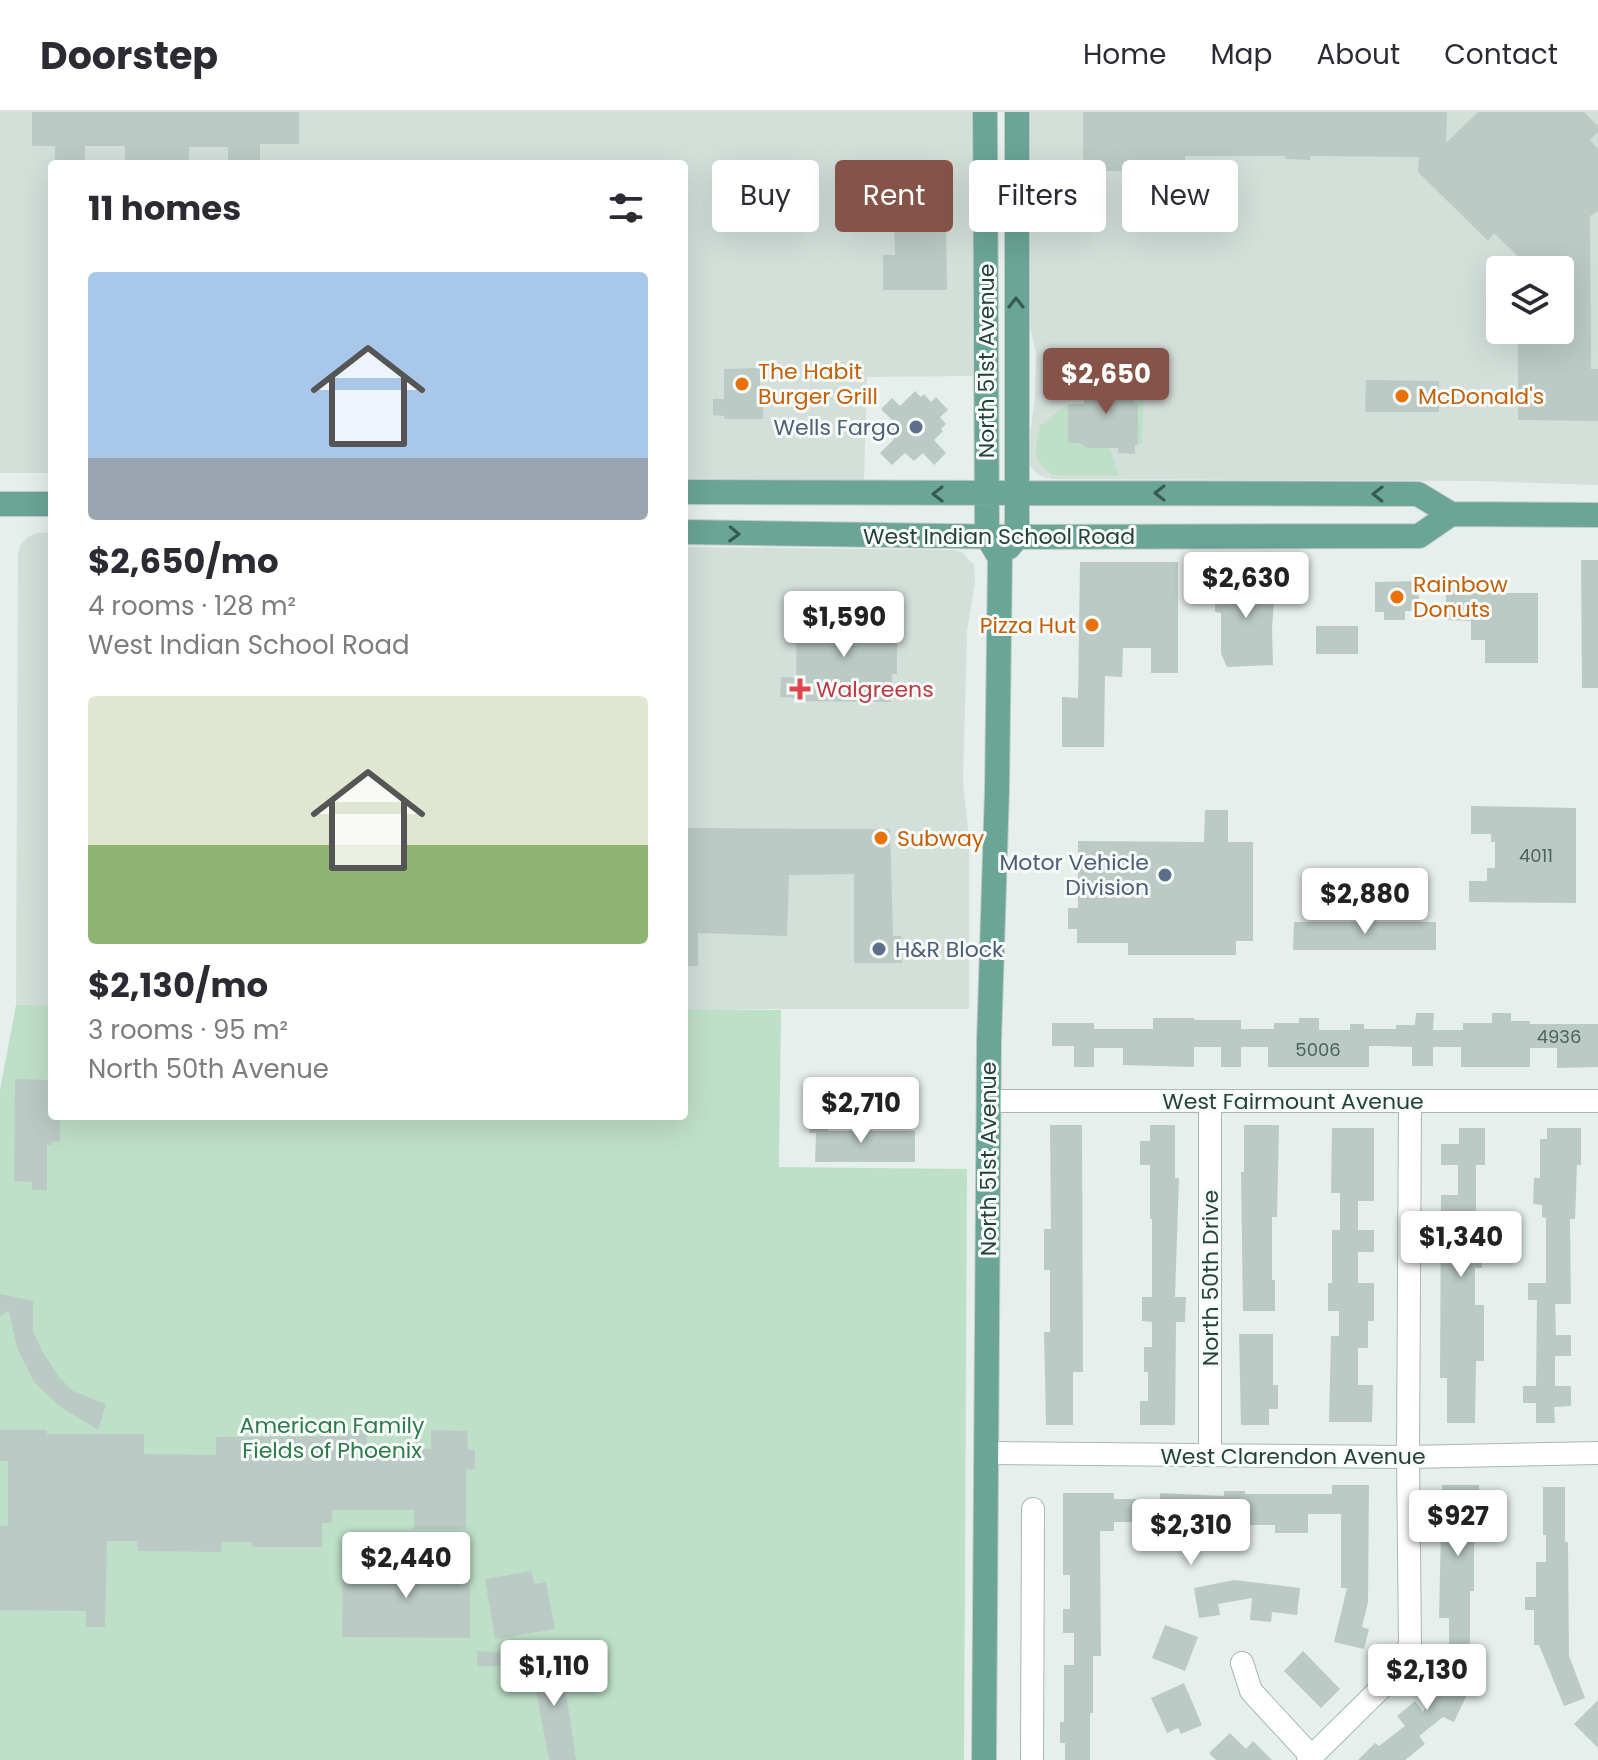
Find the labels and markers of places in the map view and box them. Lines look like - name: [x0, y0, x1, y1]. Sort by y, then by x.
- pin: $2,650: [1041, 348, 1171, 416]
- place label: The Habit Burger Grill: [758, 356, 878, 412]
- marker: The Habit Burger Grill: [733, 375, 751, 393]
- place label: McDonald's: [1418, 381, 1544, 412]
- marker: McDonald's: [1393, 387, 1411, 405]
- place label: Wells Fargo: [774, 412, 900, 443]
- marker: Wells Fargo: [907, 418, 925, 436]
- pin: $2,630: [1181, 552, 1311, 620]
- place label: Rainbow Donuts: [1413, 569, 1508, 625]
- marker: Rainbow Donuts: [1388, 588, 1406, 606]
- pin: $1,590: [779, 591, 909, 659]
- place label: Pizza Hut: [980, 610, 1076, 641]
- marker: Pizza Hut: [1083, 616, 1101, 634]
- place label: Walgreens: [816, 674, 934, 705]
- marker: Walgreens: [791, 680, 809, 698]
- place label: Subway: [897, 823, 985, 854]
- marker: Subway: [872, 829, 890, 847]
- place label: Motor Vehicle Division: [999, 847, 1149, 903]
- marker: Motor Vehicle Division: [1156, 866, 1174, 884]
- pin: $2,880: [1300, 868, 1430, 936]
- place label: H&R Block: [895, 934, 1004, 965]
- marker: H&R Block: [870, 940, 888, 958]
- pin: $2,710: [796, 1077, 926, 1145]
- pin: $1,340: [1396, 1211, 1526, 1279]
- pin: $927: [1411, 1490, 1505, 1558]
- pin: $2,310: [1126, 1499, 1256, 1567]
- pin: $2,440: [341, 1532, 471, 1600]
- pin: $1,110: [489, 1640, 619, 1708]
- pin: $2,130: [1362, 1644, 1492, 1712]

